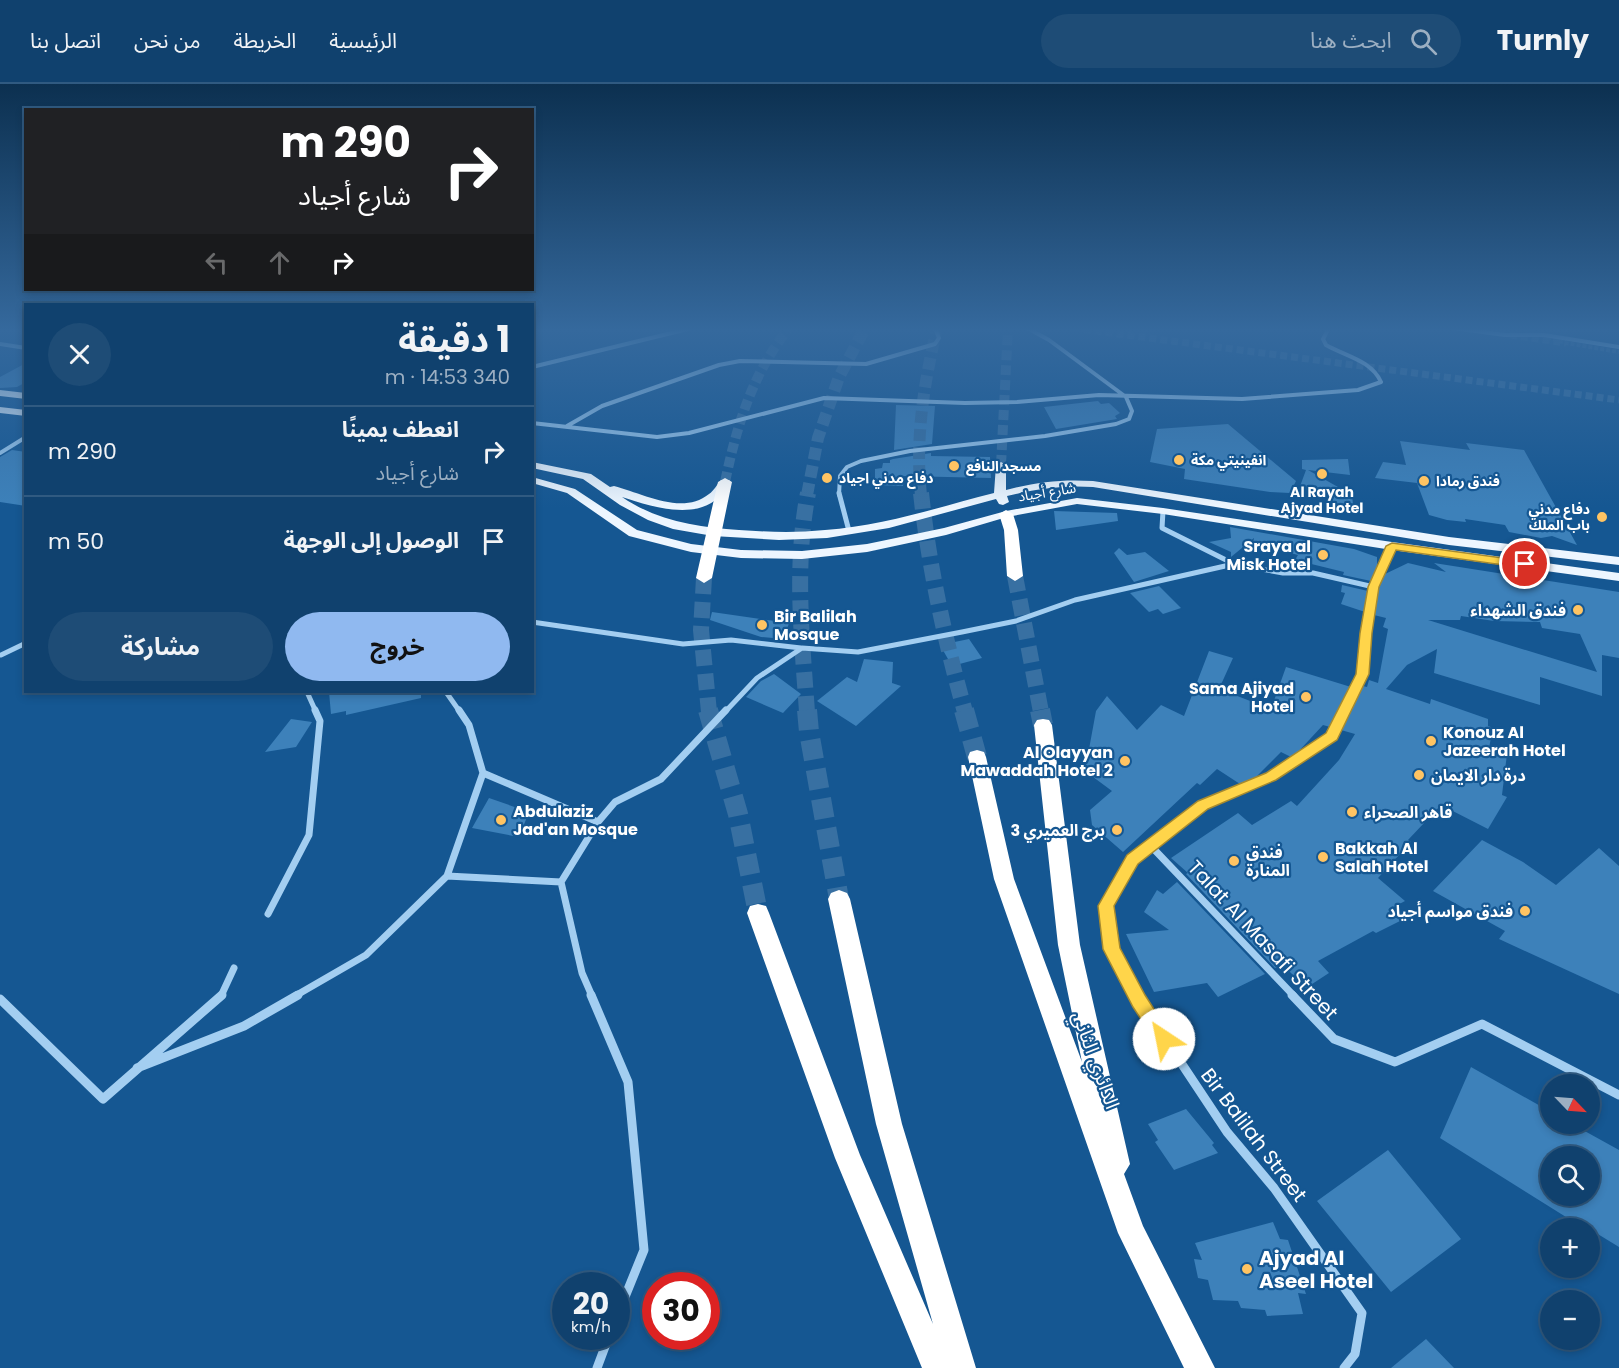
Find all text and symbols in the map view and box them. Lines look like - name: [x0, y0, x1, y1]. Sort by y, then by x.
- search box: [1041, 14, 1461, 68]
- text: Turnly: [1497, 21, 1589, 60]
- text: ابحث هنا: [1310, 25, 1392, 56]
- icon: search: [1407, 25, 1440, 58]
- text: اتصل بنا: [30, 26, 101, 55]
- text: من نحن: [134, 26, 200, 55]
- text: الخريطة: [233, 26, 296, 55]
- text: الرئيسية: [329, 26, 397, 55]
- text: 290 m: [280, 113, 411, 172]
- icon: right: [432, 132, 510, 210]
- text: شارع أجياد: [298, 177, 411, 214]
- icon: left: [200, 246, 233, 279]
- icon: ahead: [263, 246, 296, 279]
- icon: right: [326, 246, 359, 279]
- text: 1 دقيقة: [398, 314, 510, 365]
- button: close: [48, 323, 111, 386]
- text: 340 m · 14:53: [385, 363, 510, 391]
- text: انعطف يمينًا: [342, 414, 459, 445]
- icon: right: [477, 435, 510, 468]
- text: 290 m: [48, 436, 117, 467]
- place label: انفينيتي مكة: [1191, 450, 1267, 471]
- marker: انفينيتي مكة: [1172, 453, 1186, 467]
- place label: مسجد النافع: [966, 456, 1041, 476]
- text: شارع أجياد: [375, 459, 459, 487]
- marker: مسجد النافع: [947, 459, 961, 473]
- marker: Al Rayah Ajyad Hotel: [1315, 467, 1329, 481]
- place label: دفاع مدني اجياد: [839, 468, 934, 489]
- marker: دفاع مدني اجياد: [820, 471, 834, 485]
- place label: فندق رمادا: [1436, 471, 1500, 491]
- marker: فندق رمادا: [1417, 474, 1431, 488]
- street label: شارع أجياد: [1017, 478, 1078, 507]
- place label: Al Rayah Ajyad Hotel: [1281, 482, 1363, 518]
- place label: دفاع مدني باب الملك: [1529, 499, 1590, 535]
- marker: دفاع مدني باب الملك: [1595, 510, 1609, 524]
- text: الوصول إلى الوجهة: [284, 525, 459, 556]
- icon: arrive: [477, 525, 510, 558]
- text: 50 m: [48, 526, 104, 557]
- place label: Sraya al Misk Hotel: [1226, 535, 1311, 576]
- pin: [1499, 538, 1550, 589]
- icon: arrive: [1508, 547, 1541, 580]
- marker: Sraya al Misk Hotel: [1316, 548, 1330, 562]
- place label: فندق الشهداء: [1470, 599, 1566, 622]
- marker: فندق الشهداء: [1571, 603, 1585, 617]
- place label: Bir Balilah Mosque: [774, 605, 857, 646]
- button: مشاركة: [48, 612, 273, 681]
- button: خروج: [285, 612, 510, 681]
- marker: Bir Balilah Mosque: [755, 618, 769, 632]
- place label: Sama Ajiyad Hotel: [1189, 677, 1294, 718]
- marker: Sama Ajiyad Hotel: [1299, 690, 1313, 704]
- place label: Konouz Al Jazeerah Hotel: [1443, 721, 1566, 762]
- marker: Konouz Al Jazeerah Hotel: [1424, 734, 1438, 748]
- place label: Al Olayyan Mawaddah Hotel 2: [960, 741, 1113, 782]
- marker: Al Olayyan Mawaddah Hotel 2: [1118, 754, 1132, 768]
- place label: درة دار الايمان: [1431, 764, 1526, 787]
- marker: درة دار الايمان: [1412, 768, 1426, 782]
- place label: Abdulaziz Jad'an Mosque: [513, 800, 638, 841]
- place label: قاهر الصحراء: [1364, 801, 1452, 824]
- marker: قاهر الصحراء: [1345, 805, 1359, 819]
- marker: Abdulaziz Jad'an Mosque: [494, 813, 508, 827]
- place label: برج العميري 3: [1010, 819, 1105, 843]
- marker: برج العميري 3: [1110, 823, 1124, 837]
- place label: Bakkah Al Salah Hotel: [1335, 837, 1428, 878]
- place label: فندق المنارة: [1246, 841, 1290, 882]
- marker: Bakkah Al Salah Hotel: [1316, 850, 1330, 864]
- street label: Talat Al Masafi Street: [1181, 854, 1345, 1026]
- marker: فندق المنارة: [1227, 854, 1241, 868]
- place label: فندق مواسم أجياد: [1387, 900, 1513, 924]
- marker: فندق مواسم أجياد: [1518, 904, 1532, 918]
- street label: الدائري الثاني: [1064, 1007, 1127, 1114]
- position arrow: [1132, 1007, 1196, 1071]
- street label: Bir Balilah Street: [1194, 1062, 1314, 1208]
- north arrow: [1540, 1074, 1600, 1134]
- map controls: [1540, 1074, 1600, 1350]
- button: search: [1540, 1146, 1600, 1206]
- button: +: [1540, 1218, 1600, 1278]
- place label: Ajyad Al Aseel Hotel: [1259, 1244, 1373, 1295]
- marker: Ajyad Al Aseel Hotel: [1240, 1262, 1254, 1276]
- speed limit sign: 30: [642, 1272, 720, 1350]
- text: 20: [573, 1282, 609, 1325]
- button: −: [1540, 1290, 1600, 1350]
- text: km/h: [571, 1316, 611, 1337]

